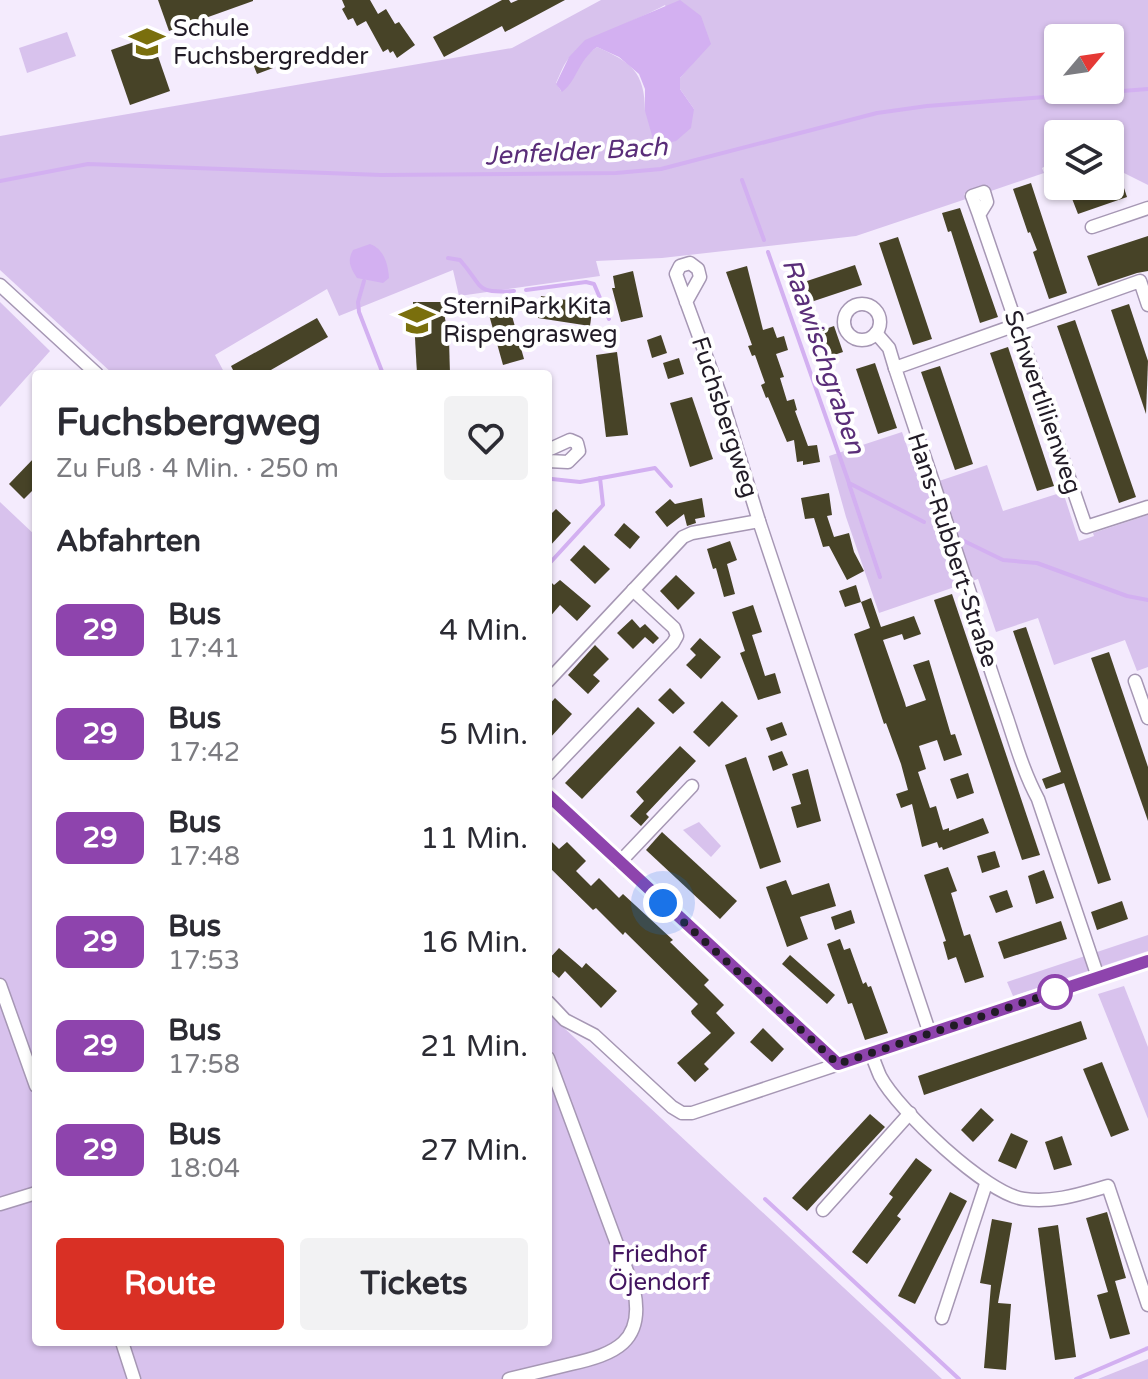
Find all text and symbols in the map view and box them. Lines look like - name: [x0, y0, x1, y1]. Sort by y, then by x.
- place label: Schule Fuchsbergredder: [173, 14, 369, 71]
- school or university icon: Schule Fuchsbergredder: [128, 23, 166, 61]
- north arrow: [1044, 24, 1124, 104]
- map controls: [1044, 24, 1124, 200]
- button: layers: [1044, 120, 1124, 200]
- water label: Jenfelder Bach: [484, 131, 669, 172]
- water label: Raawischgraben: [776, 254, 872, 459]
- place label: SterniPark Kita Rispengrasweg: [443, 292, 618, 349]
- school or university icon: SterniPark Kita Rispengrasweg: [398, 301, 436, 339]
- street label: Schwertlilienweg: [998, 307, 1088, 498]
- street label: Fuchsbergweg: [685, 333, 764, 501]
- button: heart: [444, 396, 528, 480]
- text: Fuchsbergweg: [56, 400, 321, 446]
- street label: Hans-Rubbert-Straße: [901, 429, 1004, 671]
- text: Zu Fuß · 4 Min. · 250 m: [56, 453, 339, 484]
- text: Abfahrten: [56, 523, 201, 560]
- text: Bus: [168, 596, 221, 633]
- text: 4 Min.: [439, 612, 528, 649]
- text: 29: [82, 613, 118, 647]
- text: 17:41: [168, 633, 240, 664]
- text: Bus: [168, 700, 221, 737]
- text: 5 Min.: [439, 716, 528, 753]
- text: 29: [82, 717, 118, 751]
- text: 17:42: [168, 737, 240, 768]
- text: Bus: [168, 804, 221, 841]
- text: 11 Min.: [420, 820, 528, 857]
- text: 29: [82, 821, 118, 855]
- text: 17:48: [168, 841, 240, 872]
- your location: [643, 883, 683, 923]
- text: Bus: [168, 908, 221, 945]
- text: 16 Min.: [420, 924, 528, 961]
- text: 29: [82, 925, 118, 959]
- text: 17:53: [168, 945, 240, 976]
- unlabelled marker: [1038, 975, 1072, 1009]
- text: Bus: [168, 1012, 221, 1049]
- text: 21 Min.: [420, 1028, 528, 1065]
- text: 29: [82, 1029, 118, 1063]
- text: 17:58: [168, 1049, 240, 1080]
- text: Bus: [168, 1116, 221, 1153]
- text: 27 Min.: [420, 1132, 528, 1169]
- text: 29: [82, 1133, 118, 1167]
- text: 18:04: [168, 1153, 240, 1184]
- button: Route: [56, 1238, 284, 1330]
- button: Tickets: [300, 1238, 528, 1330]
- park label: Friedhof Öjendorf: [608, 1240, 711, 1297]

